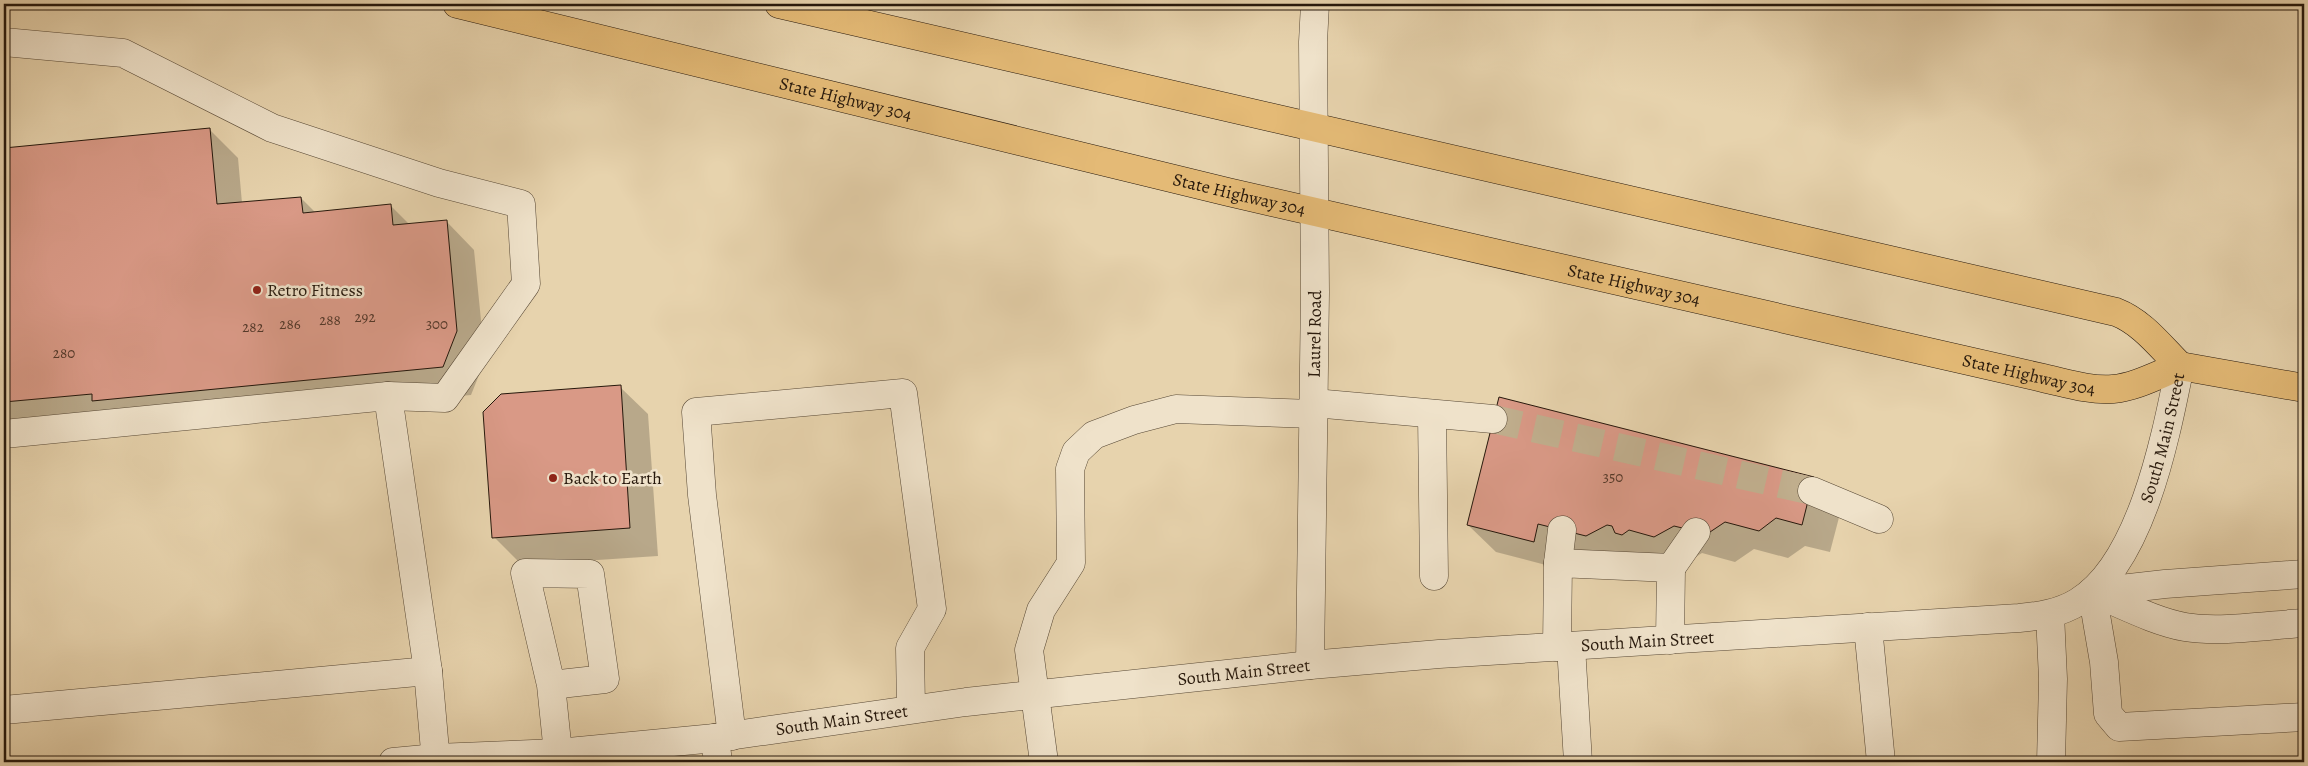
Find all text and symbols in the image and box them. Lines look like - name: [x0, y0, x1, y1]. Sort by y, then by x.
- street label: State Highway 304: [777, 71, 914, 126]
- street label: State Highway 304: [1170, 167, 1308, 221]
- street label: State Highway 304: [1565, 258, 1703, 311]
- place label: Retro Fitness: [267, 278, 363, 302]
- marker: Retro Fitness: [251, 284, 263, 296]
- street label: Laurel Road: [1302, 290, 1327, 378]
- house number: 292: [354, 307, 376, 327]
- house number: 288: [319, 310, 341, 330]
- house number: 286: [279, 314, 301, 334]
- house number: 300: [426, 314, 448, 334]
- house number: 282: [242, 317, 264, 337]
- house number: 280: [53, 343, 75, 363]
- street label: State Highway 304: [1960, 348, 2097, 401]
- street label: South Main Street: [2134, 371, 2190, 506]
- place label: Back to Earth: [563, 466, 662, 490]
- house number: 350: [1603, 467, 1623, 487]
- marker: Back to Earth: [547, 472, 559, 484]
- street label: South Main Street: [1580, 625, 1715, 657]
- street label: South Main Street: [1176, 653, 1311, 691]
- street label: South Main Street: [774, 698, 909, 741]

